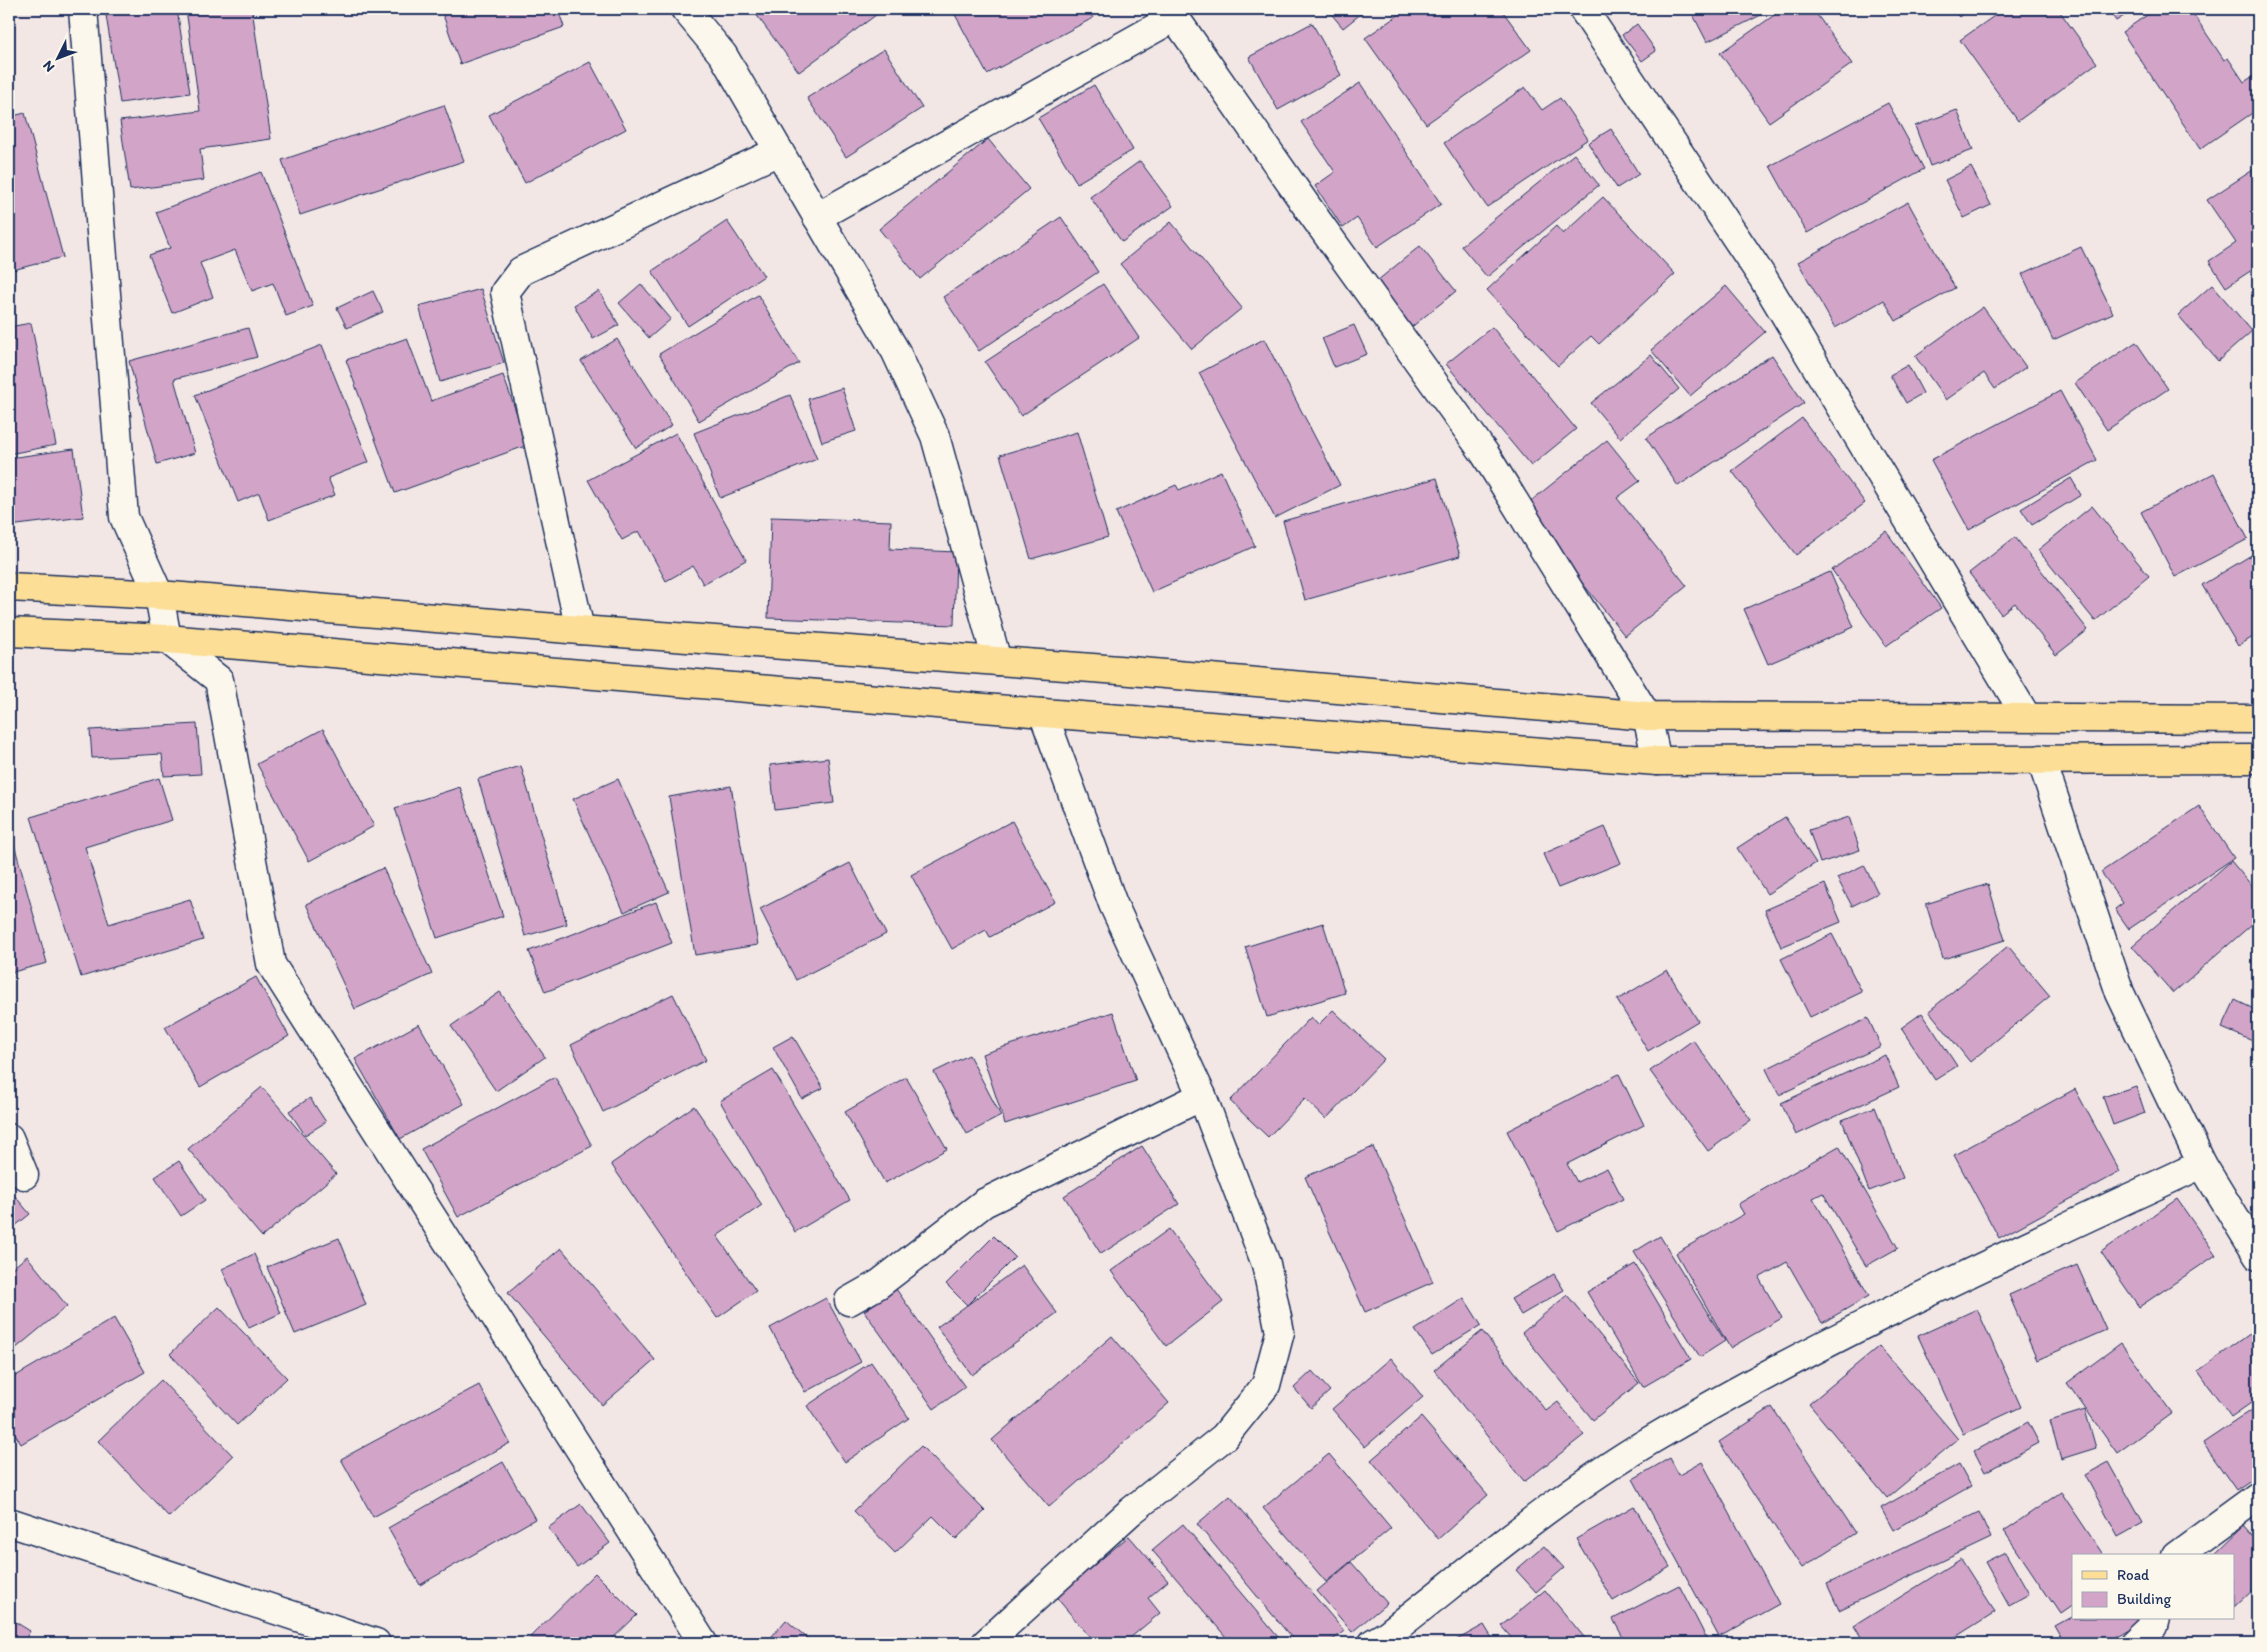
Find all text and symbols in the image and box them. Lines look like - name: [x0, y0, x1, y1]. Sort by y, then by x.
- north arrow: [32, 32, 82, 82]
- text: N: [39, 57, 58, 76]
- legend: [2072, 1554, 2234, 1620]
- text: Road: [2117, 1566, 2150, 1584]
- text: Building: [2117, 1590, 2171, 1608]

